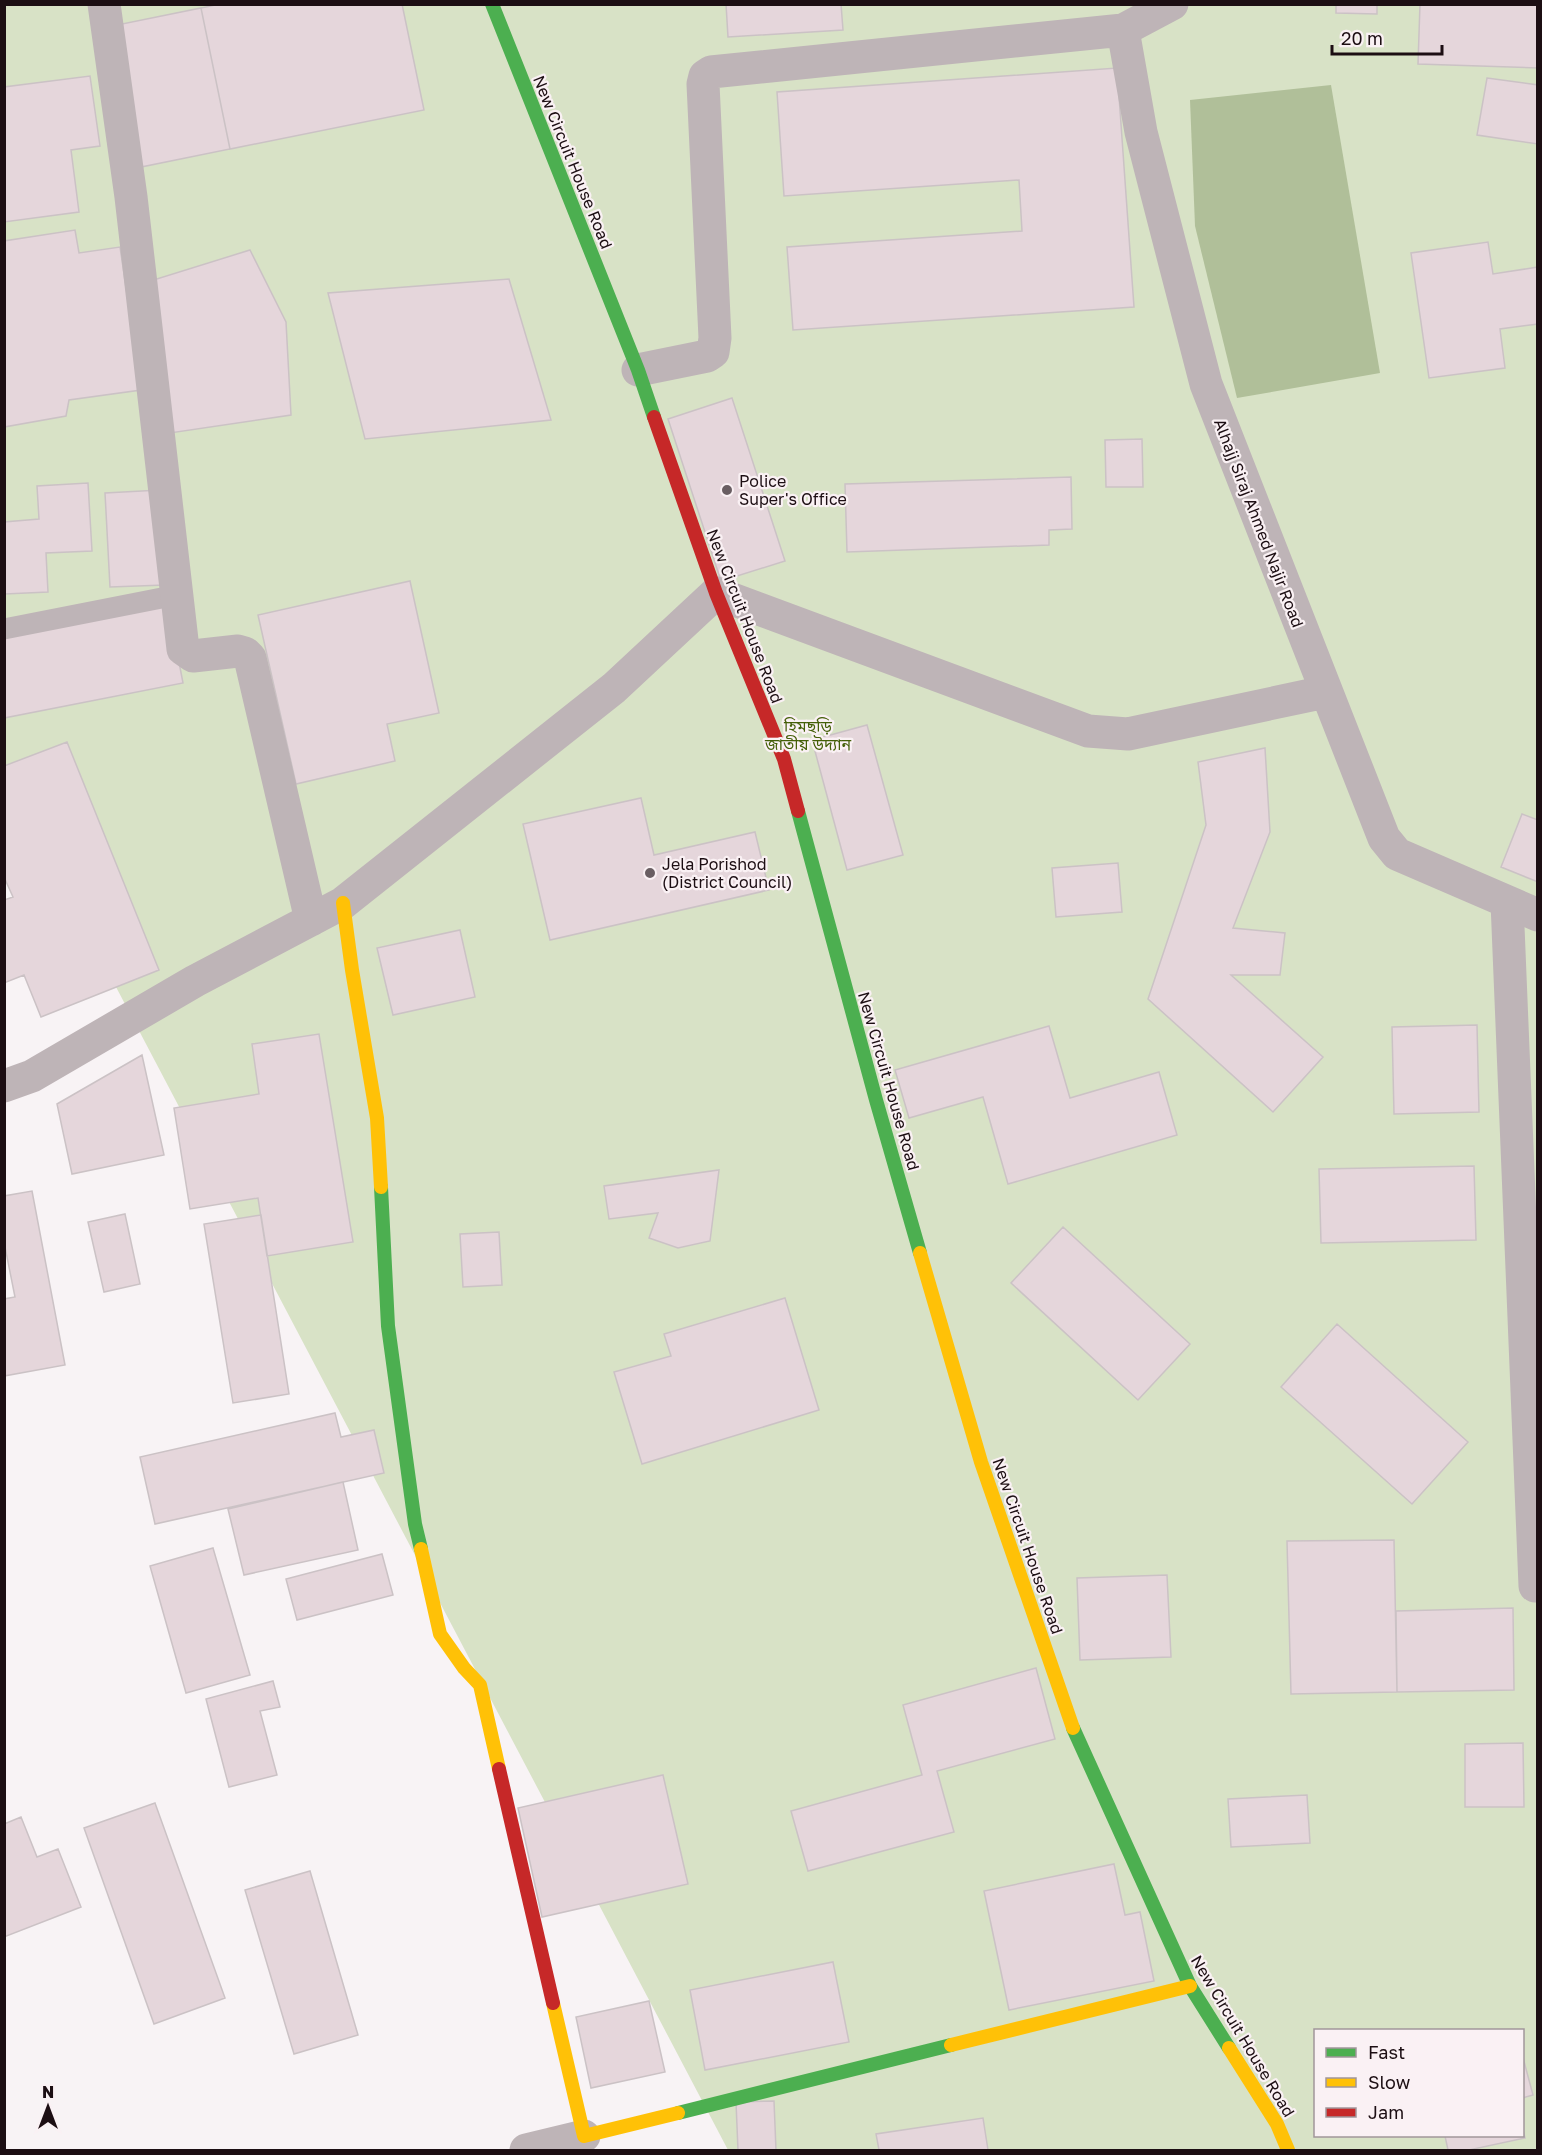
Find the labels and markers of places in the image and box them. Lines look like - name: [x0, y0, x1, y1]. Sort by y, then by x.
- place label: Police Super's Office: [739, 471, 847, 509]
- marker: Police Super's Office: [720, 483, 734, 497]
- place label: Jela Porishod (District Council): [662, 854, 792, 892]
- marker: Jela Porishod (District Council): [643, 866, 657, 880]

